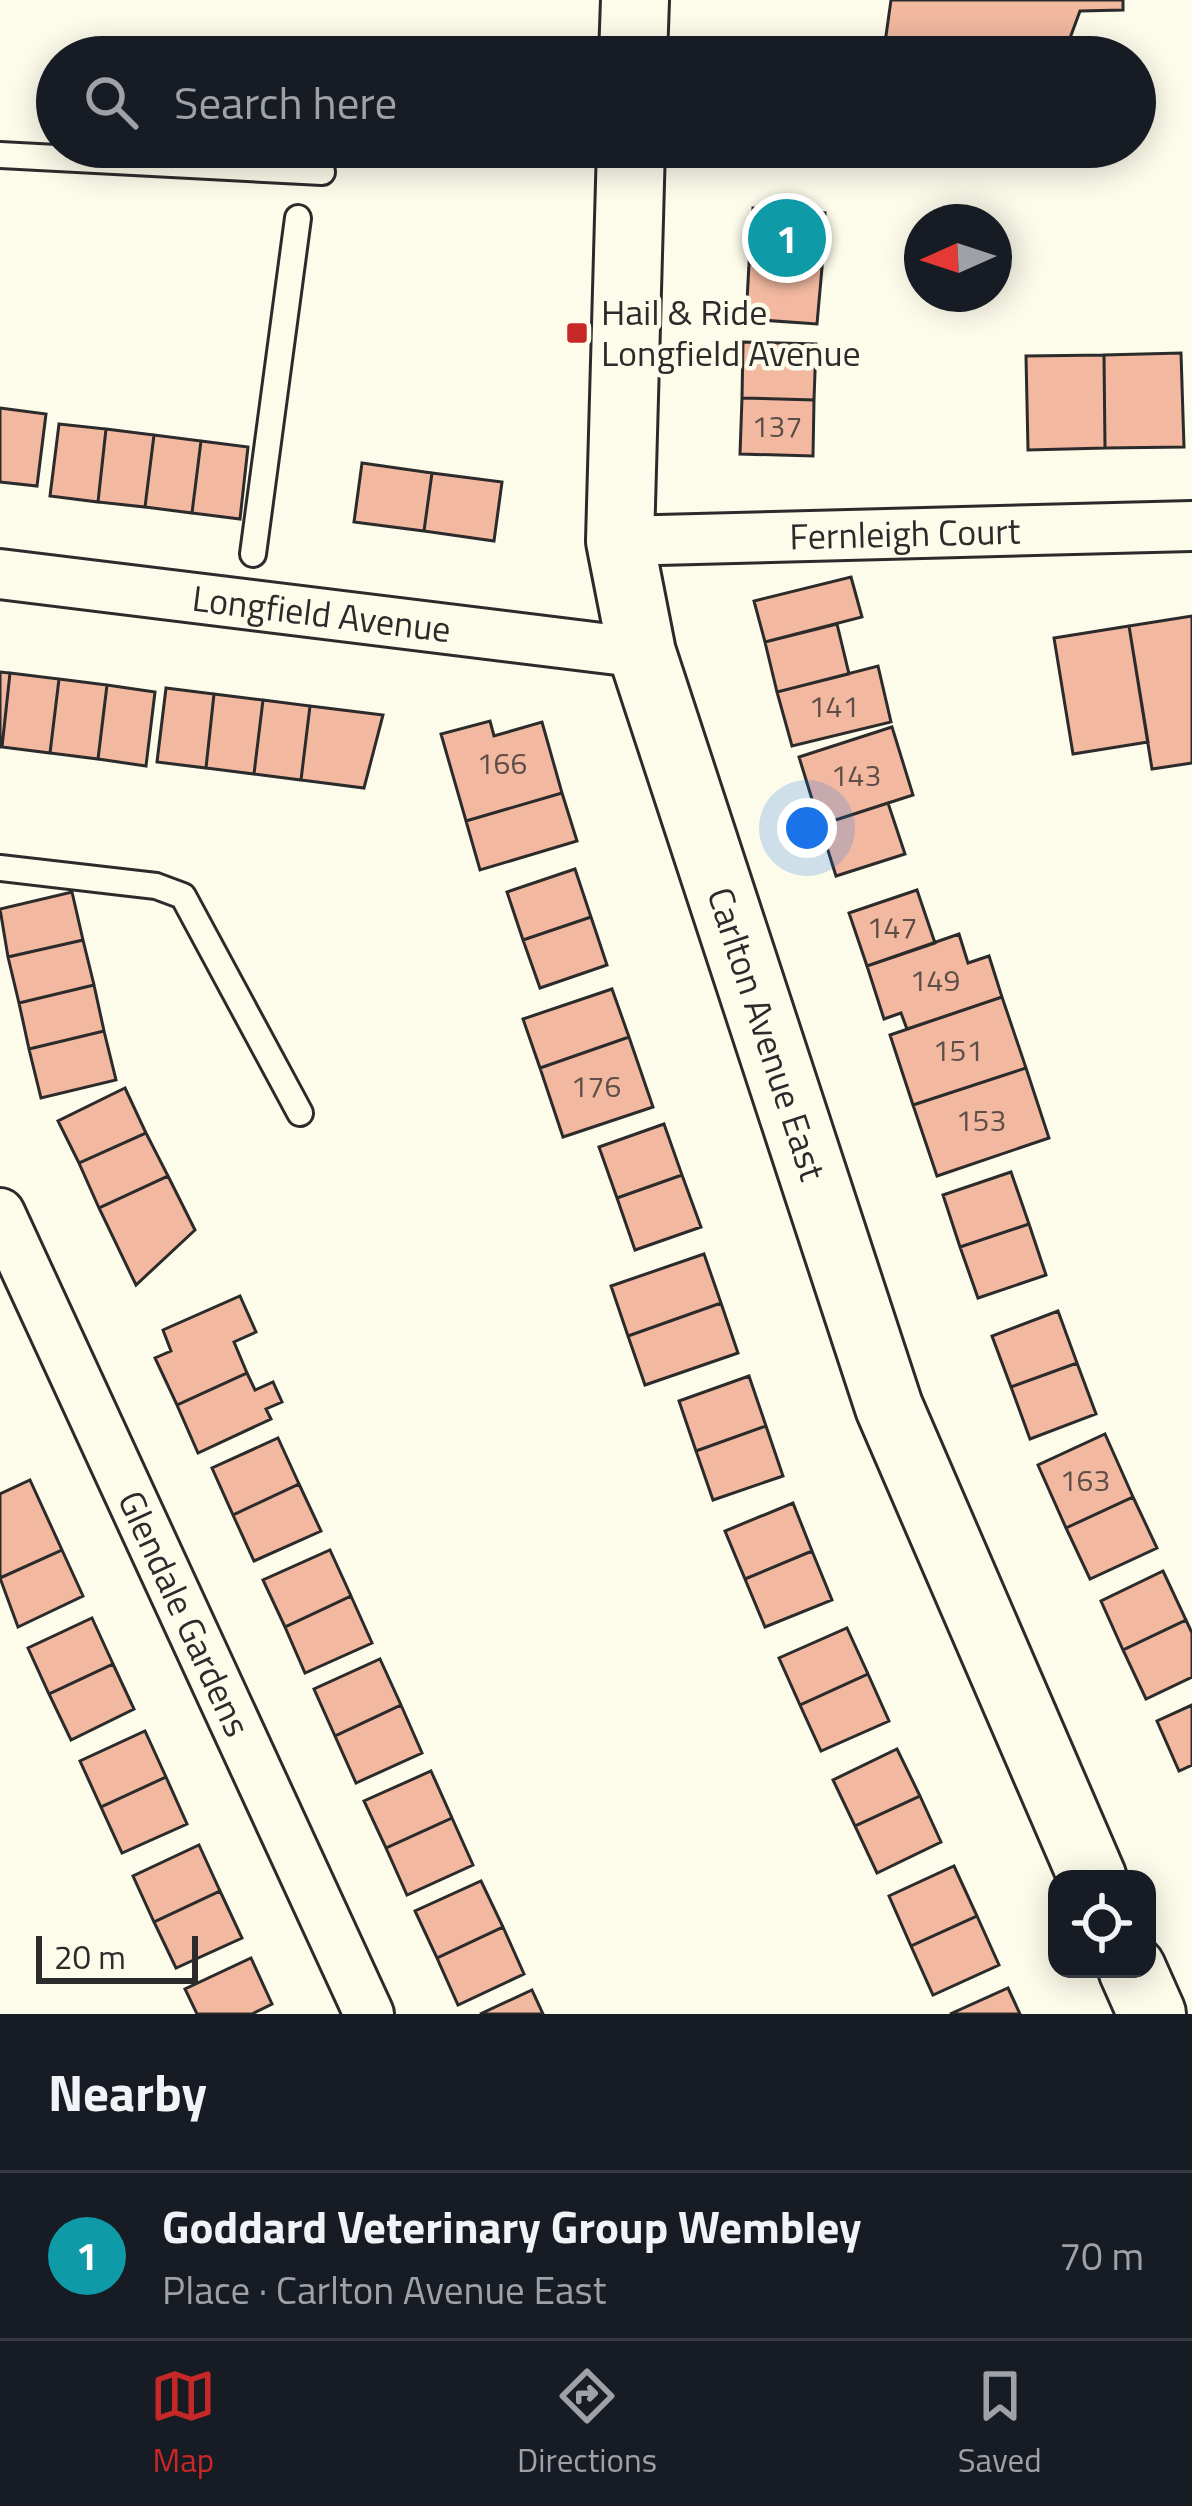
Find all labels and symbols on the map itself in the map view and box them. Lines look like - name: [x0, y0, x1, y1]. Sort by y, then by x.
- pin: 1: [748, 193, 826, 283]
- north arrow: [904, 204, 1012, 312]
- place label: Hail & Ride Longfield Avenue: [601, 284, 861, 380]
- marker: Hail & Ride Longfield Avenue: [564, 320, 590, 346]
- house number: 137: [752, 403, 802, 449]
- street label: Fernleigh Court: [789, 503, 1021, 564]
- street label: Longfield Avenue: [189, 570, 454, 656]
- house number: 141: [809, 683, 859, 729]
- house number: 166: [477, 740, 527, 786]
- house number: 143: [831, 752, 881, 798]
- your location: [777, 798, 837, 858]
- street label: Carlton Avenue East: [694, 880, 841, 1188]
- house number: 147: [867, 904, 917, 950]
- house number: 149: [910, 957, 960, 1003]
- house number: 151: [933, 1027, 983, 1073]
- house number: 176: [571, 1063, 621, 1109]
- house number: 153: [956, 1097, 1006, 1143]
- house number: 163: [1060, 1457, 1110, 1503]
- street label: Glendale Gardens: [105, 1481, 265, 1745]
- scale bar: [36, 1930, 198, 1983]

